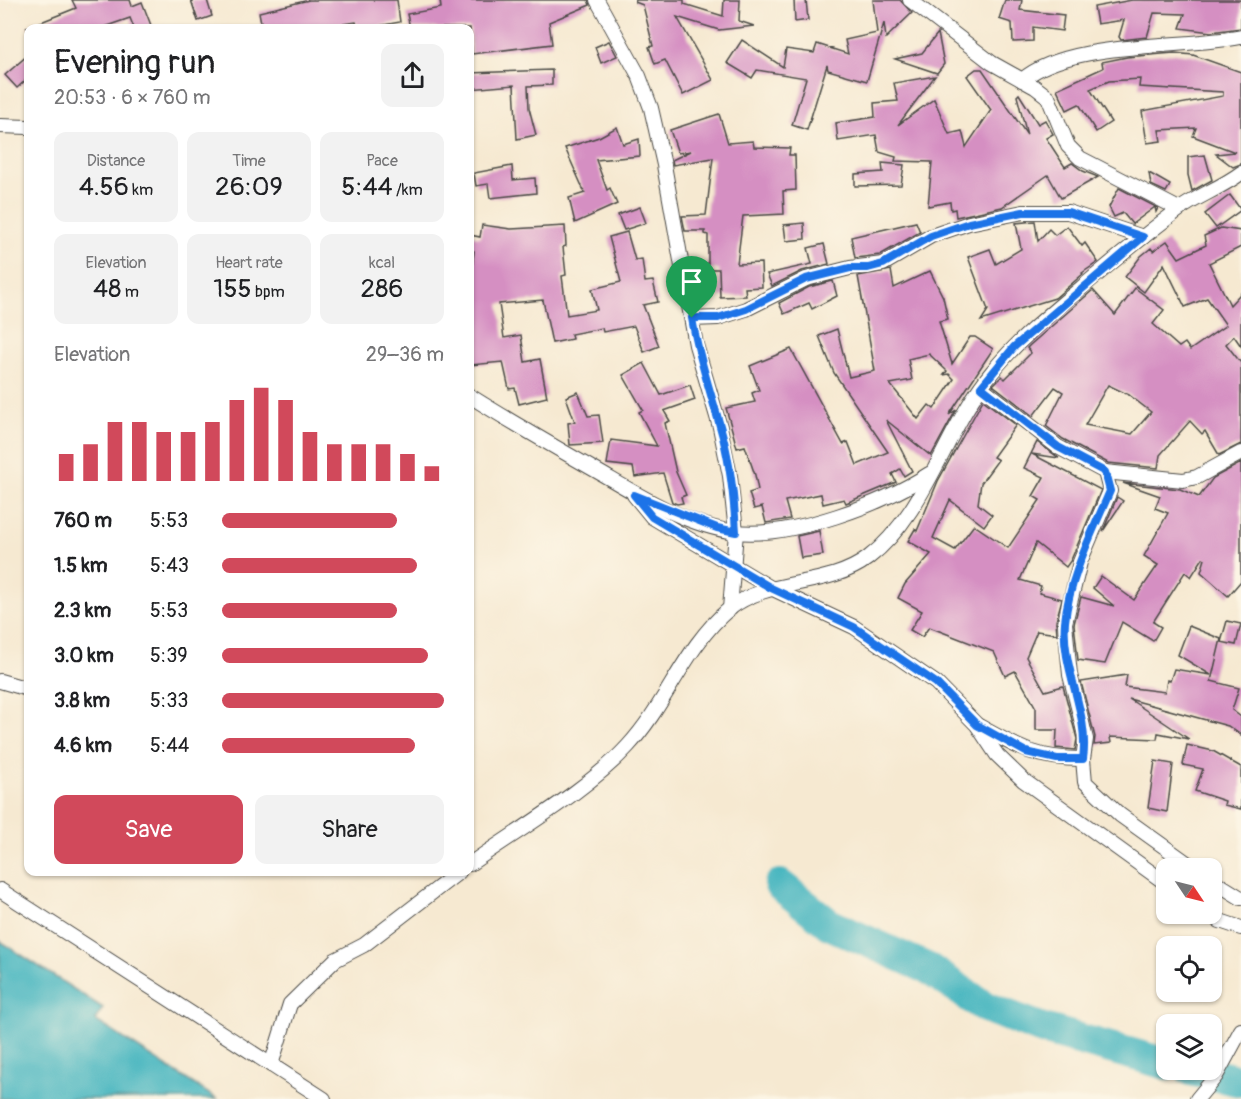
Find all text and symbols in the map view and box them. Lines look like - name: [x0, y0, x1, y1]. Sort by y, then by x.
- text: Evening run: [54, 42, 215, 83]
- button: share: [381, 44, 444, 107]
- text: 20:53 · 6 × 760 m: [54, 85, 211, 110]
- text: Distance: [87, 151, 145, 171]
- text: Time: [232, 151, 266, 171]
- text: Pace: [366, 151, 398, 171]
- text: 4.56: [79, 171, 129, 203]
- text: 26:09: [215, 171, 283, 203]
- text: 5:44: [341, 171, 393, 203]
- text: km: [129, 180, 153, 200]
- text: /km: [393, 180, 423, 200]
- text: Elevation: [86, 253, 146, 273]
- text: Heart rate: [215, 253, 283, 273]
- text: kcal: [369, 253, 395, 273]
- pin: [666, 256, 717, 318]
- icon: arrive: [675, 265, 708, 298]
- text: 48: [93, 273, 121, 305]
- text: 155: [213, 273, 252, 305]
- text: 286: [361, 273, 403, 305]
- text: m: [121, 282, 139, 302]
- text: bpm: [252, 282, 285, 302]
- text: Elevation: [54, 342, 130, 367]
- text: 29–36 m: [366, 342, 444, 367]
- text: 760 m: [54, 508, 112, 533]
- text: 5:53: [150, 508, 188, 533]
- text: 1.5 km: [54, 553, 107, 578]
- text: 5:43: [150, 553, 189, 578]
- text: 2.3 km: [54, 598, 111, 623]
- text: 5:53: [150, 598, 188, 623]
- text: 3.0 km: [54, 643, 114, 668]
- text: 5:39: [150, 643, 188, 668]
- text: 3.8 km: [54, 688, 110, 713]
- text: 5:33: [150, 688, 189, 713]
- text: 4.6 km: [54, 733, 112, 758]
- text: 5:44: [150, 733, 189, 758]
- button: Save: [54, 795, 243, 864]
- button: Share: [255, 795, 444, 864]
- north arrow: [1156, 858, 1222, 924]
- map controls: [1156, 858, 1222, 1080]
- button: locate: [1156, 936, 1222, 1002]
- button: layers: [1156, 1014, 1222, 1080]

